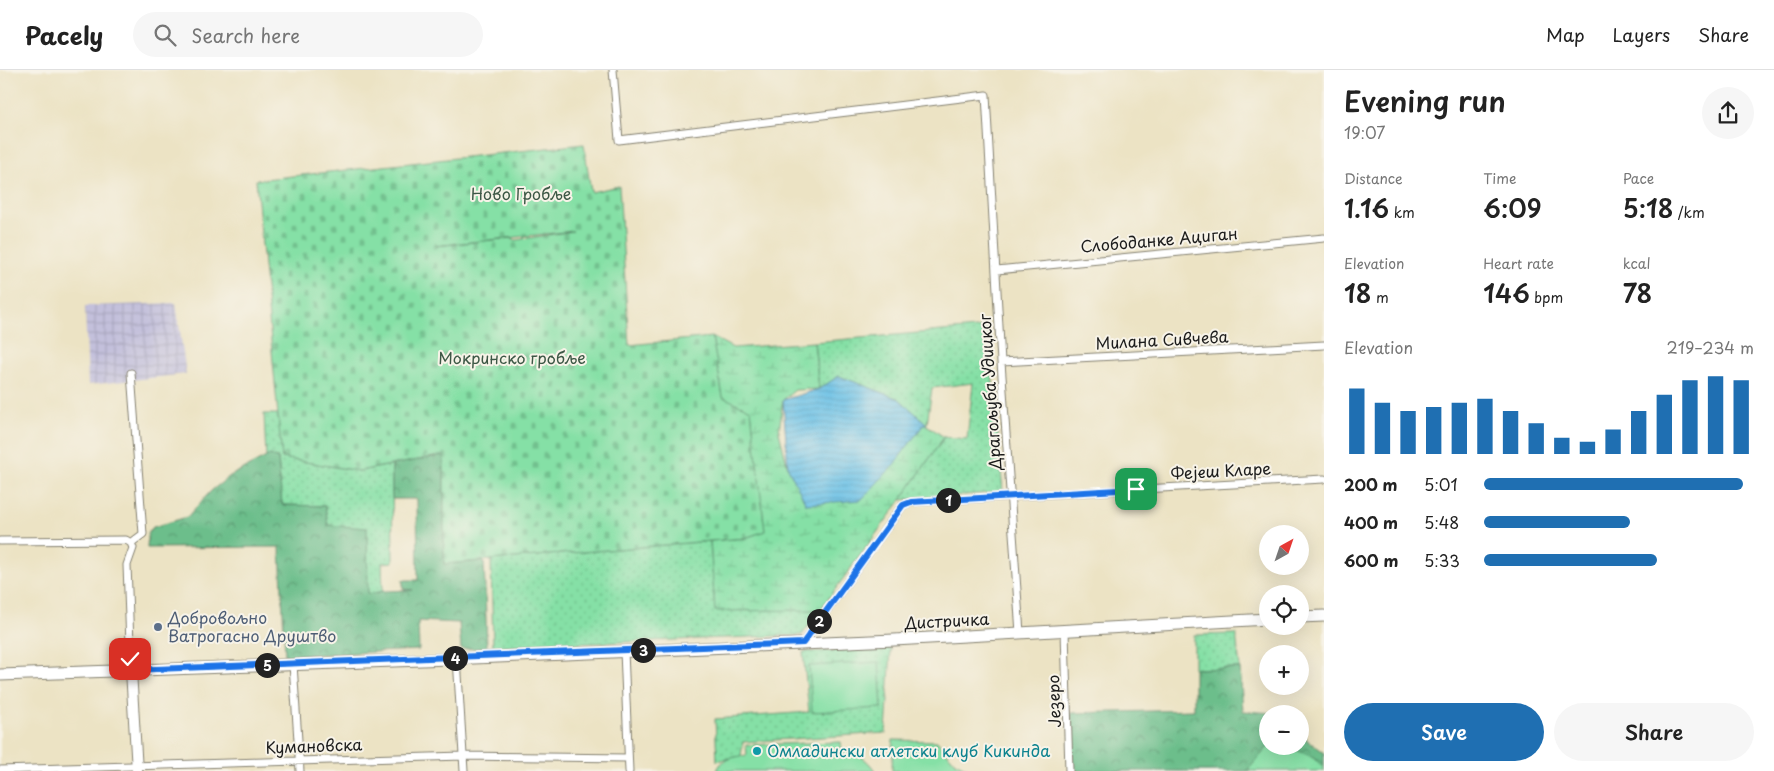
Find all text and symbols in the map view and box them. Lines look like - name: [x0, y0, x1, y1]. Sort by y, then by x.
- search box: [133, 12, 483, 57]
- text: Pacely: [25, 17, 103, 53]
- icon: search: [151, 21, 179, 49]
- text: Search here: [191, 21, 300, 49]
- text: Map: [1546, 21, 1585, 48]
- text: Layers: [1613, 21, 1670, 48]
- text: Share: [1698, 21, 1749, 48]
- text: Evening run: [1344, 79, 1506, 122]
- button: share: [1702, 87, 1754, 139]
- text: 19:07: [1344, 120, 1385, 144]
- text: Distance: [1344, 168, 1403, 189]
- text: Time: [1483, 168, 1516, 189]
- text: Pace: [1623, 168, 1654, 189]
- park label: Ново Гробље: [471, 181, 571, 205]
- text: 1.16: [1344, 189, 1389, 227]
- text: 6:09: [1483, 189, 1541, 227]
- text: 5:18: [1623, 189, 1673, 227]
- text: km: [1389, 202, 1415, 223]
- text: /km: [1673, 202, 1705, 223]
- street label: Слободанке Ациган: [1079, 220, 1239, 258]
- text: Elevation: [1344, 253, 1404, 274]
- text: Heart rate: [1483, 253, 1554, 274]
- text: kcal: [1623, 253, 1651, 274]
- text: 18: [1344, 274, 1371, 312]
- text: 146: [1483, 274, 1530, 312]
- text: 78: [1623, 274, 1652, 312]
- text: m: [1371, 287, 1389, 308]
- text: bpm: [1530, 287, 1563, 308]
- street label: Драгољуба Удицког: [971, 312, 1007, 472]
- street label: Милана Сивчева: [1095, 324, 1229, 354]
- text: Elevation: [1344, 335, 1413, 359]
- text: 219–234 m: [1666, 335, 1754, 359]
- park label: Мокринско гробље: [438, 345, 586, 369]
- street label: Фејеш Кларе: [1170, 455, 1272, 485]
- pin: [1115, 468, 1157, 510]
- text: 200 m: [1344, 472, 1398, 496]
- text: 5:01: [1424, 472, 1458, 496]
- icon: arrive: [1122, 475, 1150, 503]
- pin: 1: [936, 488, 960, 512]
- text: 1: [945, 490, 952, 511]
- text: 400 m: [1344, 510, 1398, 534]
- text: 5:48: [1424, 510, 1459, 534]
- north arrow: [1259, 525, 1309, 575]
- map controls: [1259, 525, 1309, 755]
- text: 600 m: [1344, 548, 1398, 572]
- text: 5:33: [1424, 548, 1460, 572]
- button: locate: [1259, 585, 1309, 635]
- place label: Добровољно Ватрогасно Друштво: [167, 605, 336, 647]
- street label: Дистричка: [903, 606, 990, 634]
- pin: 2: [806, 608, 832, 634]
- text: 2: [815, 611, 824, 632]
- marker: Добровољно Ватрогасно Друштво: [152, 621, 164, 633]
- pin: [109, 638, 151, 680]
- pin: 3: [630, 638, 656, 662]
- text: 3: [639, 640, 648, 661]
- icon: check: [116, 645, 144, 673]
- button: +: [1259, 645, 1309, 695]
- pin: 4: [442, 646, 468, 670]
- text: 4: [451, 648, 460, 669]
- pin: 5: [254, 652, 280, 678]
- text: 5: [263, 655, 272, 676]
- street label: Језеро: [1040, 674, 1066, 728]
- button: Save: [1344, 703, 1544, 761]
- button: Share: [1554, 703, 1754, 761]
- button: −: [1259, 705, 1309, 755]
- street label: Кумановска: [265, 731, 363, 759]
- place label: Омладински атлетски клуб Кикинда: [767, 738, 1050, 762]
- marker: Омладински атлетски клуб Кикинда: [751, 745, 763, 757]

